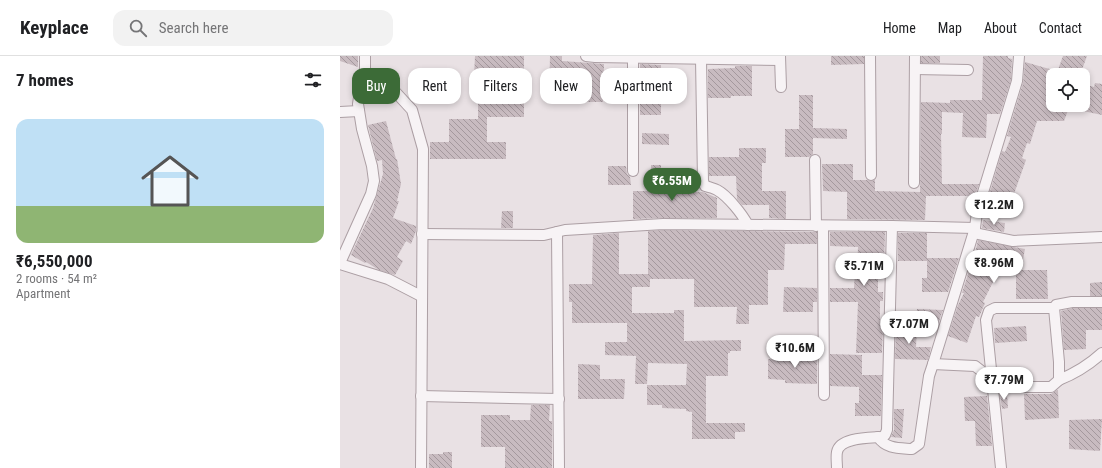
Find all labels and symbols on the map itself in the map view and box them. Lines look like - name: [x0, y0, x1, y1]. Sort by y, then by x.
- pin: ₹6.55M: [639, 168, 705, 202]
- pin: ₹12.2M: [961, 192, 1027, 226]
- pin: ₹8.96M: [961, 250, 1027, 284]
- pin: ₹5.71M: [831, 253, 897, 287]
- pin: ₹7.07M: [876, 311, 942, 345]
- pin: ₹10.6M: [762, 335, 828, 369]
- pin: ₹7.79M: [971, 367, 1037, 401]

